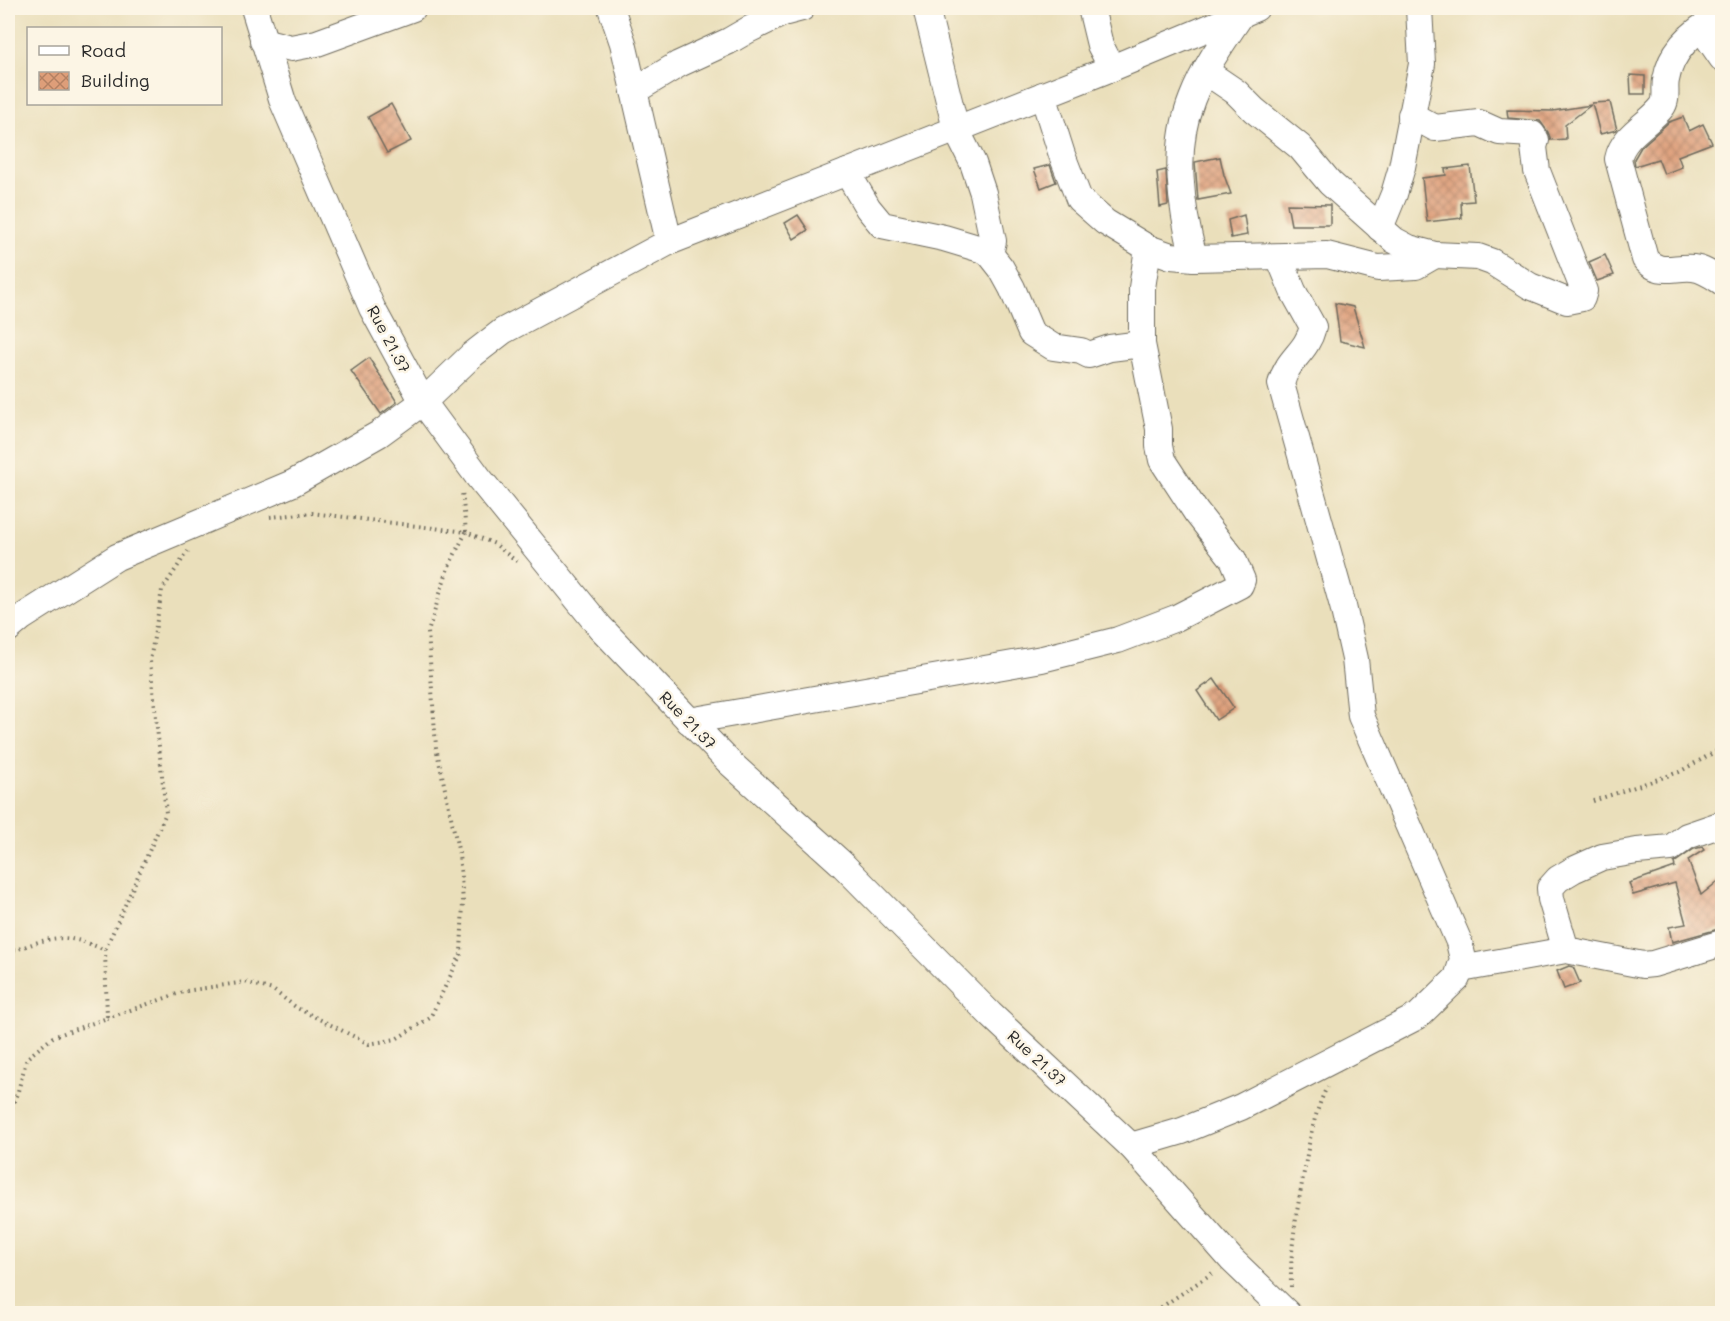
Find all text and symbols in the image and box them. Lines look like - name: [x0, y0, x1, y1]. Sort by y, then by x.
- legend: [27, 27, 222, 105]
- text: Road: [81, 38, 126, 62]
- text: Building: [81, 68, 149, 92]
- street label: Rue 21.37: [363, 302, 416, 376]
- street label: Rue 21.37: [655, 686, 721, 753]
- street label: Rue 21.37: [1003, 1025, 1071, 1090]

